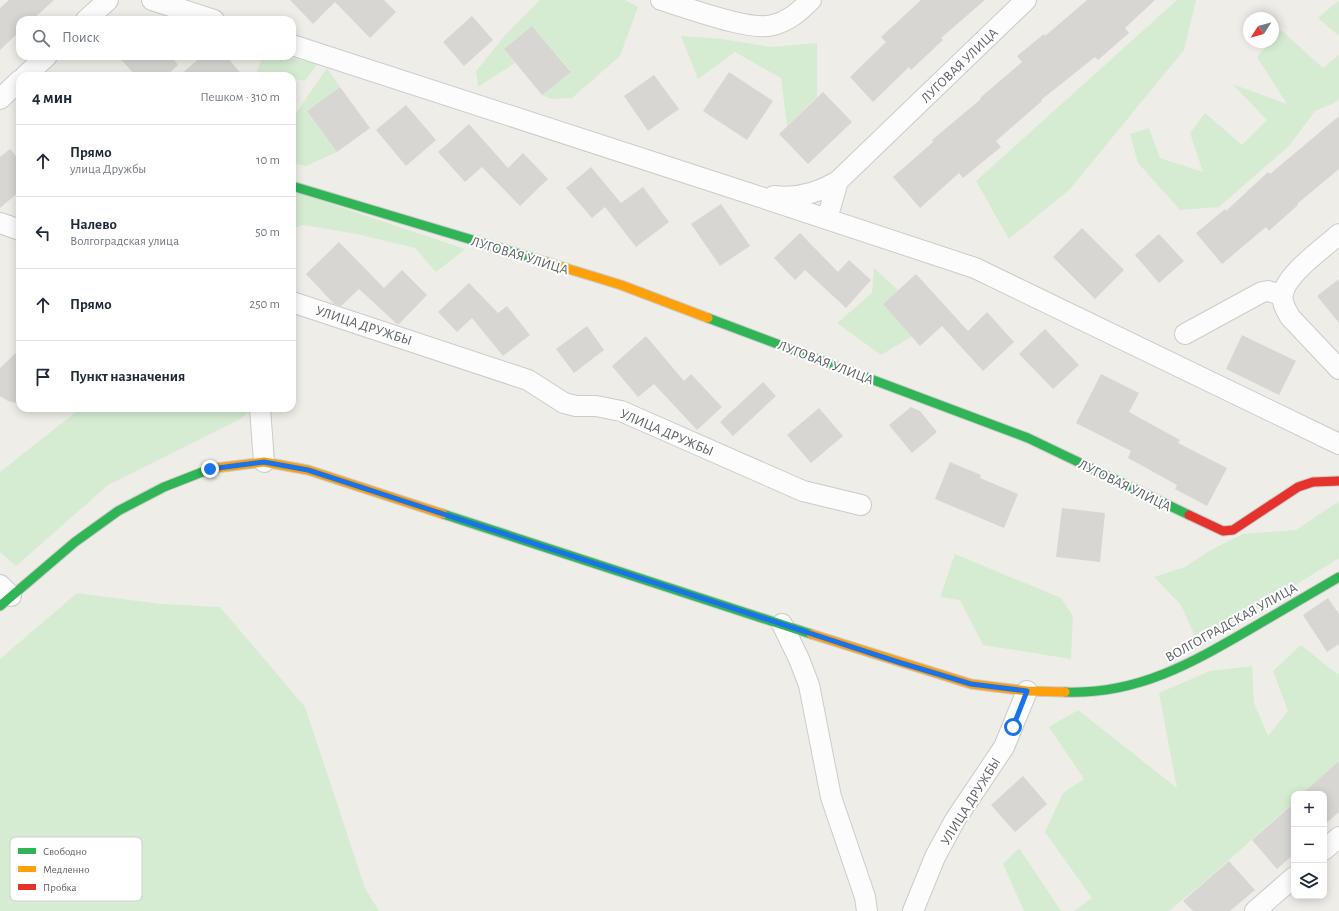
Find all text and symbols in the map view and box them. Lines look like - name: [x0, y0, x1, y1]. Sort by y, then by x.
- north arrow: [1243, 12, 1279, 48]
- search box: [16, 16, 296, 60]
- street label: ЛУГОВАЯ УЛИЦА: [919, 26, 1001, 106]
- icon: search: [30, 27, 52, 49]
- text: Поиск: [62, 30, 100, 45]
- text: 4 мин: [32, 89, 72, 106]
- text: Пешком · 310 m: [200, 91, 280, 104]
- text: Прямо: [70, 145, 112, 160]
- icon: ahead: [32, 150, 54, 172]
- text: 10 m: [256, 154, 280, 167]
- text: улица Дружбы: [70, 163, 146, 176]
- text: Налево: [70, 217, 117, 232]
- icon: left: [32, 222, 54, 244]
- text: 50 m: [255, 226, 280, 239]
- text: Волгоградская улица: [70, 235, 179, 248]
- street label: ЛУГОВАЯ УЛИЦА: [469, 235, 570, 277]
- icon: ahead: [32, 294, 54, 316]
- text: Прямо: [70, 297, 112, 312]
- text: 250 m: [249, 298, 280, 311]
- street label: УЛИЦА ДРУЖБЫ: [314, 304, 414, 348]
- street label: ЛУГОВАЯ УЛИЦА: [776, 338, 875, 388]
- icon: arrive: [32, 366, 54, 388]
- text: Пункт назначения: [70, 369, 185, 384]
- street label: УЛИЦА ДРУЖБЫ: [618, 407, 715, 459]
- street label: ЛУГОВАЯ УЛИЦА: [1076, 457, 1173, 514]
- route end: [201, 460, 219, 478]
- street label: ВОЛГОГРАДСКАЯ УЛИЦА: [1163, 581, 1300, 665]
- route start: [1004, 718, 1022, 736]
- street label: УЛИЦА ДРУЖБЫ: [938, 755, 1003, 848]
- map controls: [1291, 791, 1327, 899]
- button: +: [1291, 791, 1327, 827]
- button: −: [1291, 827, 1327, 863]
- legend: [10, 837, 142, 901]
- text: Свободно: [43, 846, 87, 857]
- button: layers: [1291, 863, 1327, 899]
- text: Медленно: [43, 864, 90, 875]
- text: Пробка: [43, 882, 76, 893]

